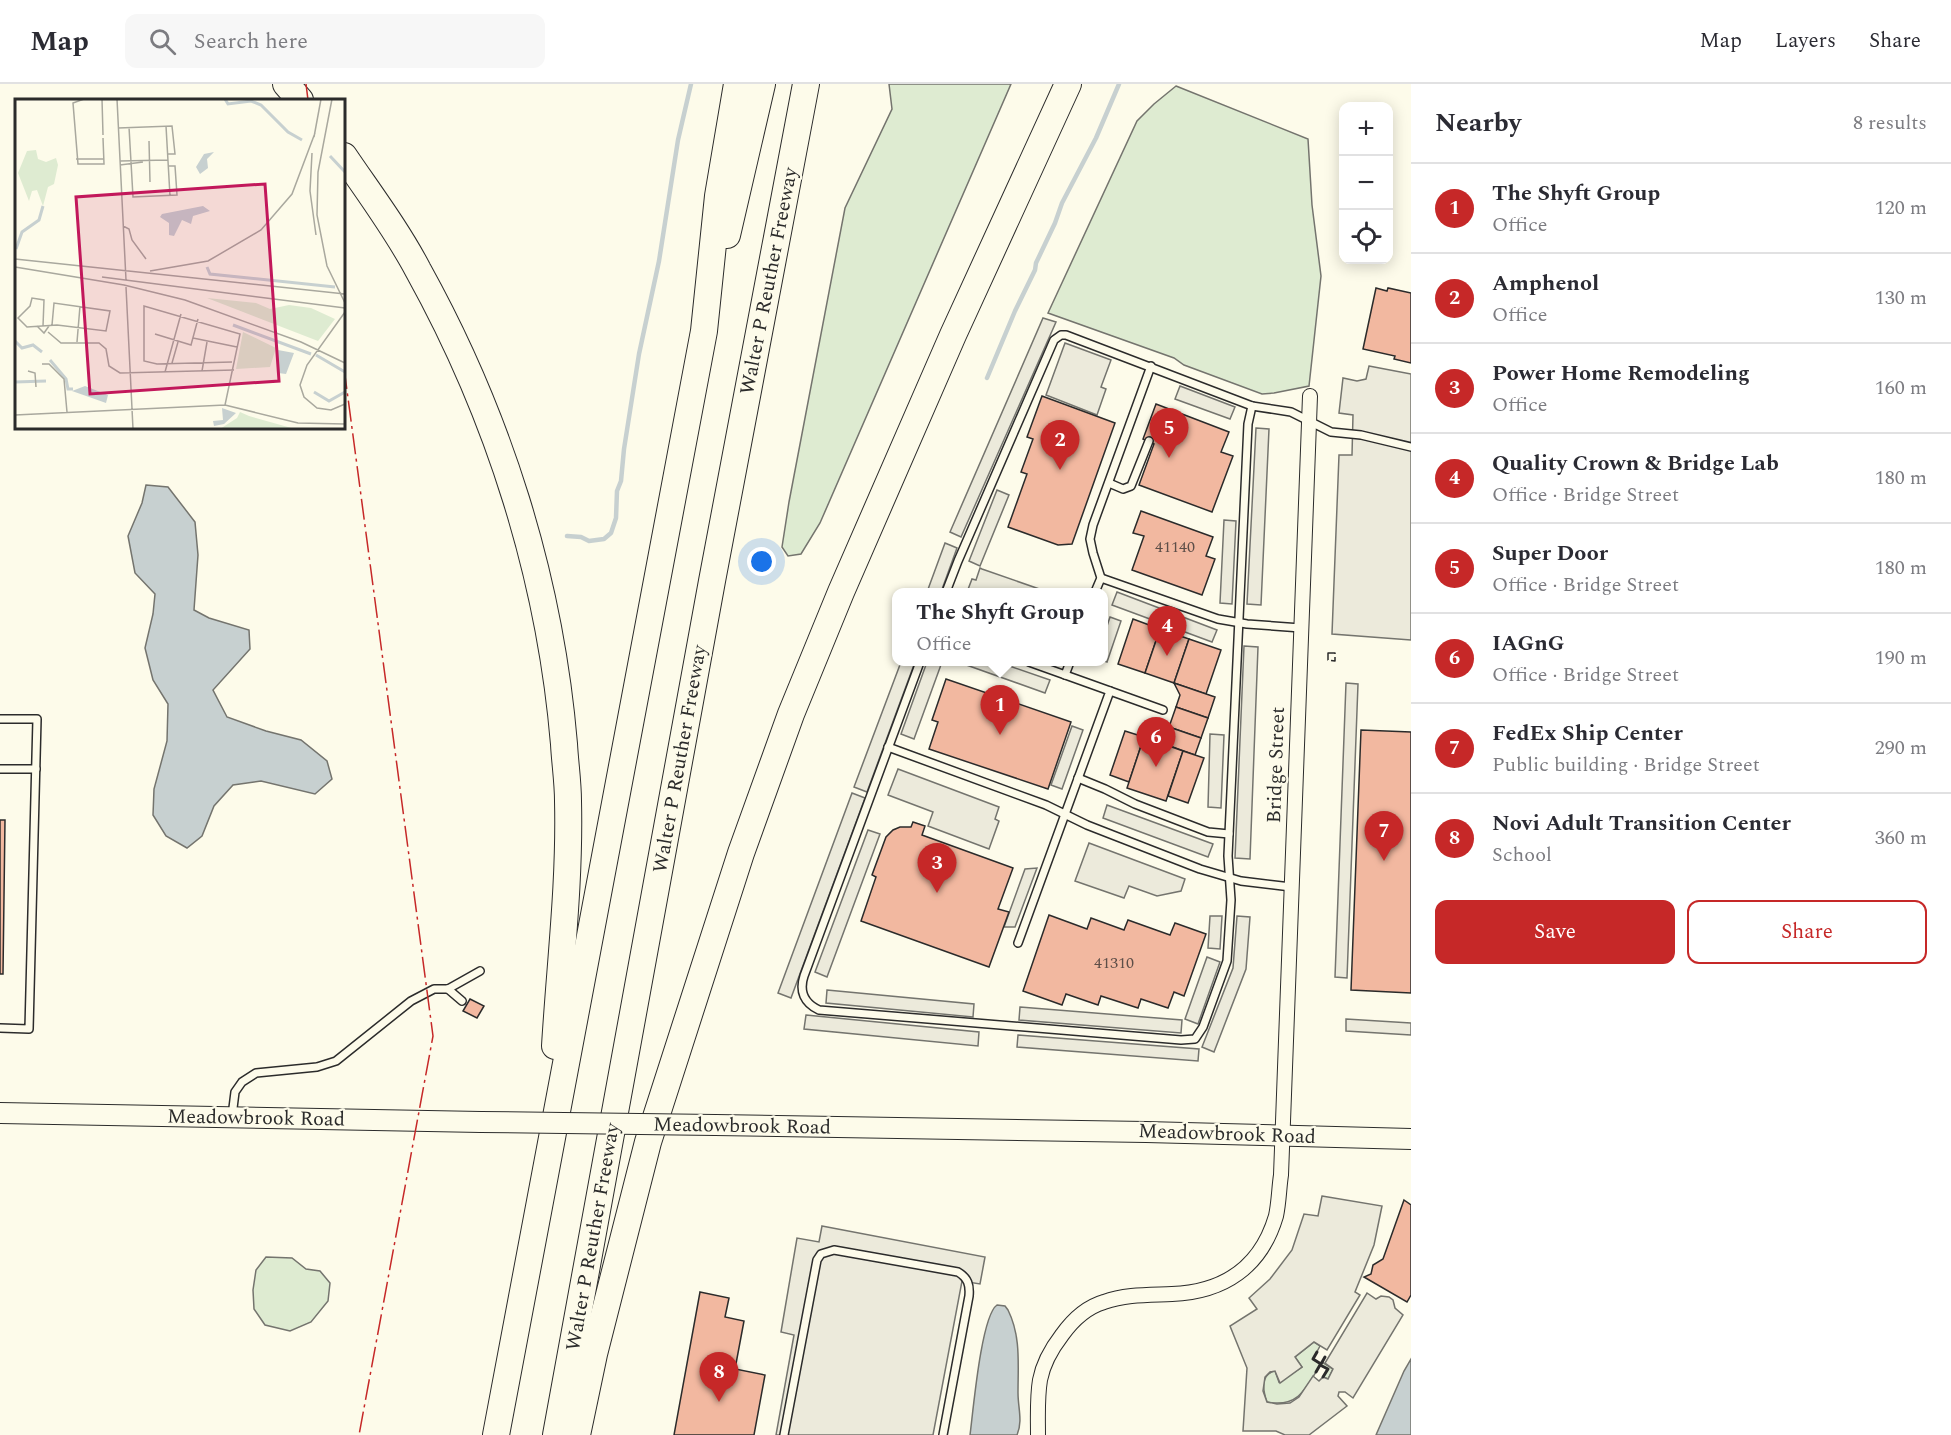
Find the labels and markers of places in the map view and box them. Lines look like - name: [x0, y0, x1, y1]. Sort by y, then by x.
- pin: 5: [1150, 408, 1188, 458]
- pin: 2: [1040, 420, 1080, 470]
- pin: 4: [1148, 606, 1186, 656]
- pin: 1: [980, 686, 1020, 735]
- pin: 6: [1136, 718, 1176, 767]
- pin: 7: [1364, 812, 1404, 861]
- pin: 3: [918, 844, 956, 893]
- pin: 8: [700, 1352, 738, 1402]

